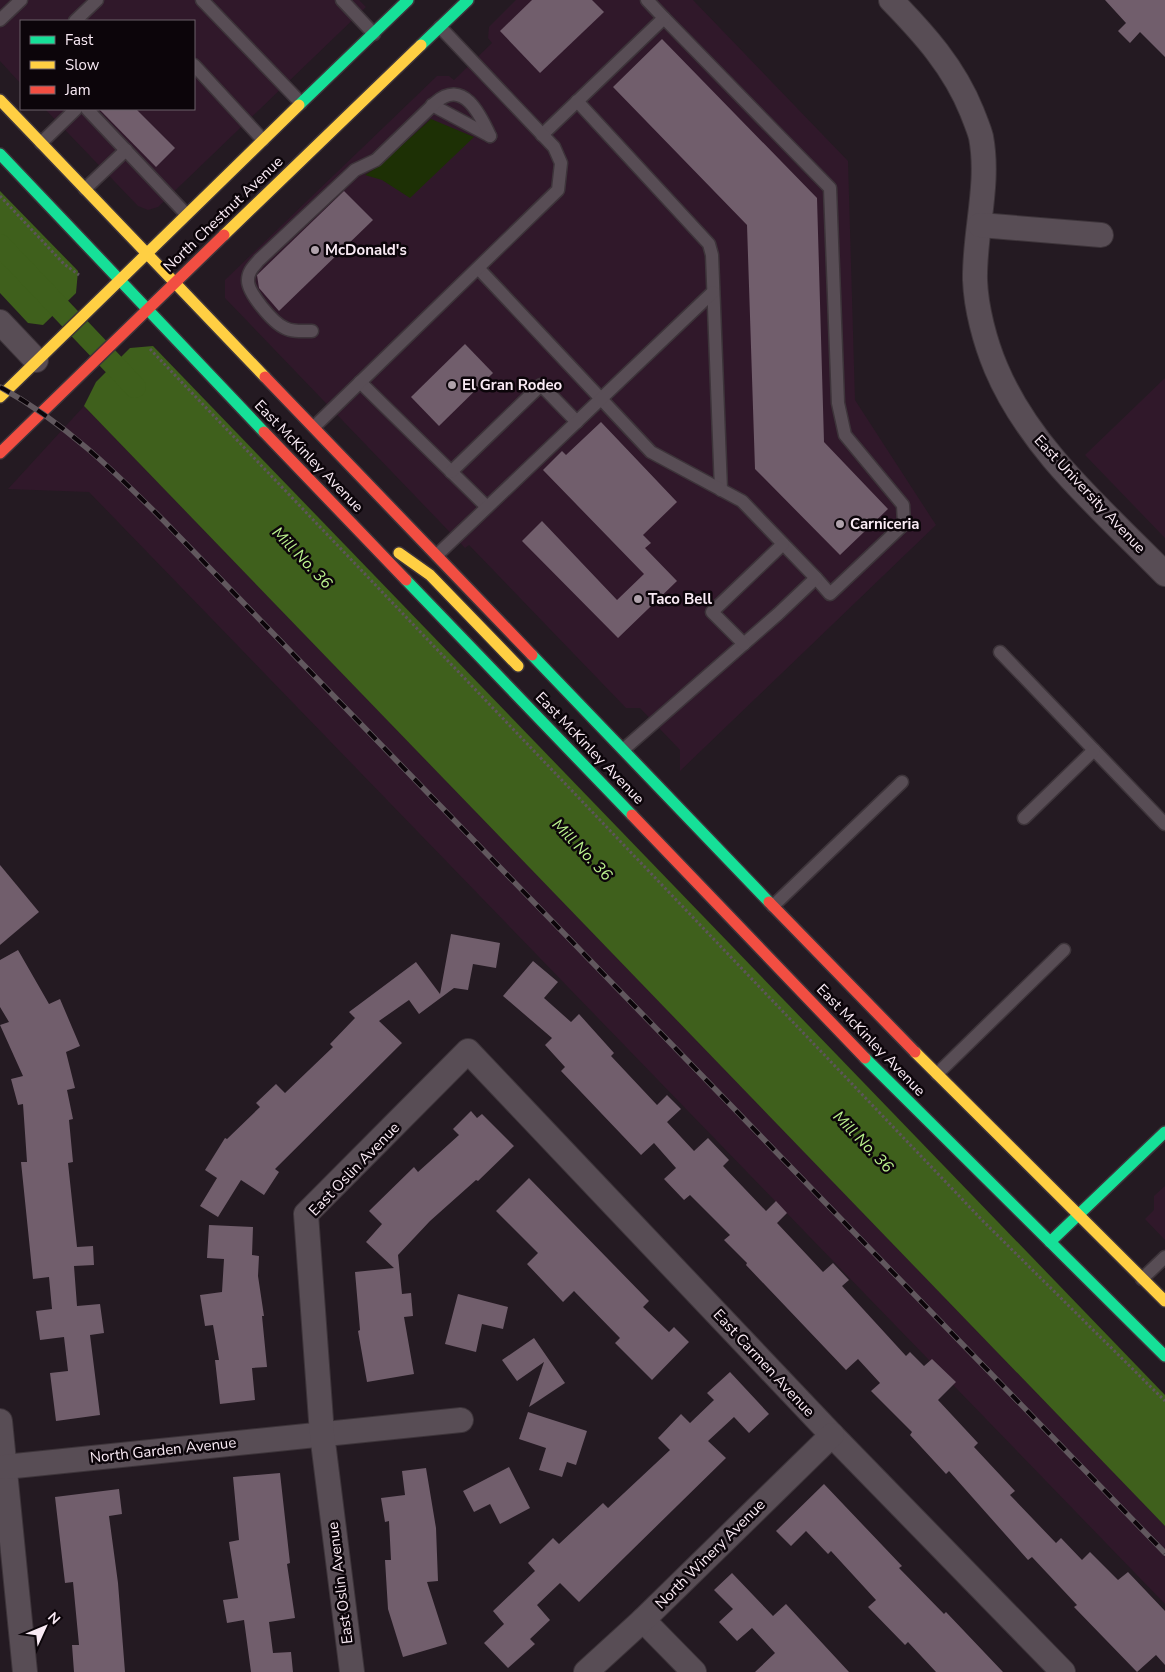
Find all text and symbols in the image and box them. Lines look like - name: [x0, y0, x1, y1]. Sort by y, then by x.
- legend: [20, 20, 195, 110]
- text: Fast: [65, 30, 94, 50]
- text: Slow: [65, 55, 100, 75]
- text: Jam: [64, 80, 91, 100]
- street label: North Chestnut Avenue: [159, 152, 287, 276]
- place label: McDonald's: [325, 240, 407, 260]
- marker: McDonald's: [309, 244, 321, 256]
- place label: El Gran Rodeo: [462, 375, 563, 395]
- marker: El Gran Rodeo: [446, 379, 458, 391]
- street label: East McKinley Avenue: [250, 396, 368, 516]
- street label: East University Avenue: [1030, 430, 1150, 558]
- place label: Carniceria: [850, 514, 920, 534]
- marker: Carniceria: [834, 518, 846, 530]
- water label: Mill No. 36: [267, 522, 337, 594]
- place label: Taco Bell: [648, 589, 712, 609]
- marker: Taco Bell: [632, 593, 644, 605]
- street label: East McKinley Avenue: [531, 688, 649, 808]
- water label: Mill No. 36: [547, 814, 617, 886]
- street label: East McKinley Avenue: [812, 980, 930, 1100]
- water label: Mill No. 36: [828, 1106, 898, 1178]
- street label: East Oslin Avenue: [304, 1118, 404, 1220]
- street label: East Carmen Avenue: [709, 1305, 819, 1421]
- street label: North Garden Avenue: [89, 1432, 237, 1468]
- street label: North Winery Avenue: [651, 1495, 769, 1613]
- street label: East Oslin Avenue: [323, 1521, 357, 1645]
- north arrow: [20, 1602, 70, 1652]
- text: N: [44, 1608, 64, 1629]

